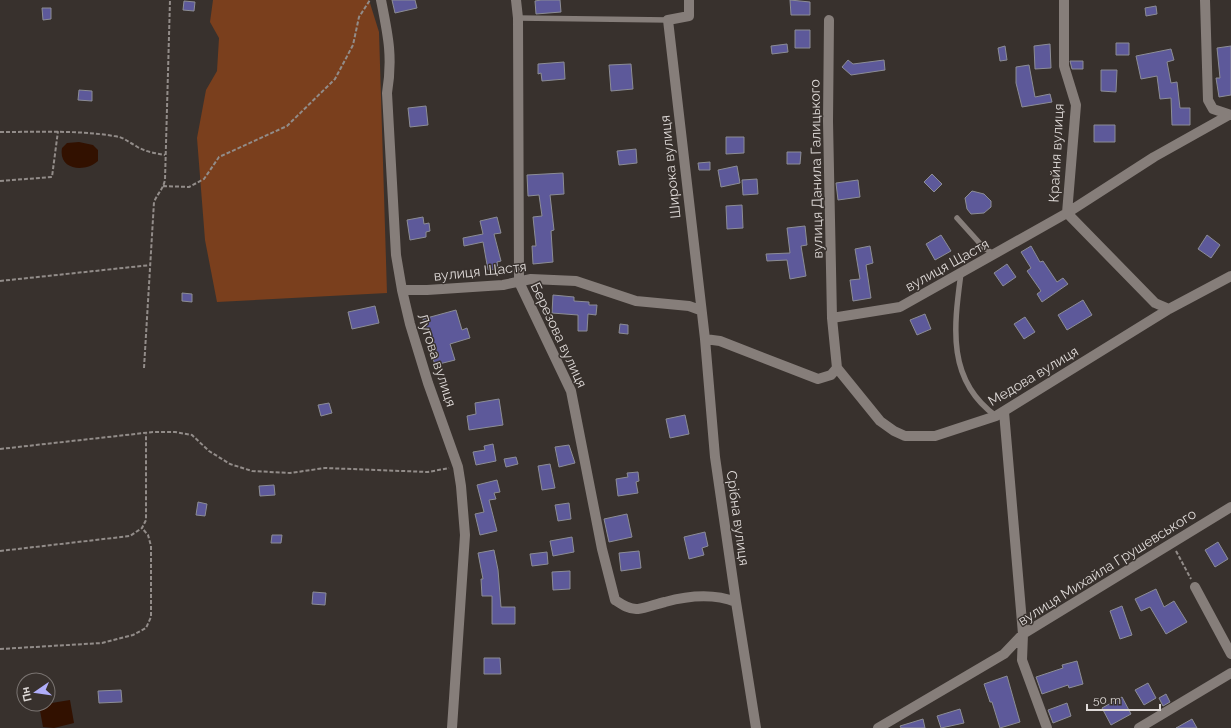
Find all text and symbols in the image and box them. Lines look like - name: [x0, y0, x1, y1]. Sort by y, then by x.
- street label: вулиця Данила Галицького: [806, 79, 826, 259]
- street label: Крайня вулиця: [1045, 103, 1067, 203]
- street label: Широка вулиця: [657, 115, 683, 219]
- street label: вулиця Щастя: [902, 235, 992, 295]
- street label: вулиця Щастя: [433, 258, 527, 284]
- street label: Березова вулиця: [528, 280, 590, 390]
- street label: Лугова вулиця: [414, 311, 460, 409]
- street label: Медова вулиця: [985, 343, 1081, 409]
- street label: Срібна вулиця: [723, 469, 753, 567]
- street label: вулиця Михайла Грушевського: [1015, 505, 1199, 629]
- north arrow: [16, 672, 56, 712]
- text: Пн: [19, 686, 35, 703]
- scale bar: [1087, 686, 1160, 712]
- text: 50 m: [1093, 693, 1121, 707]

